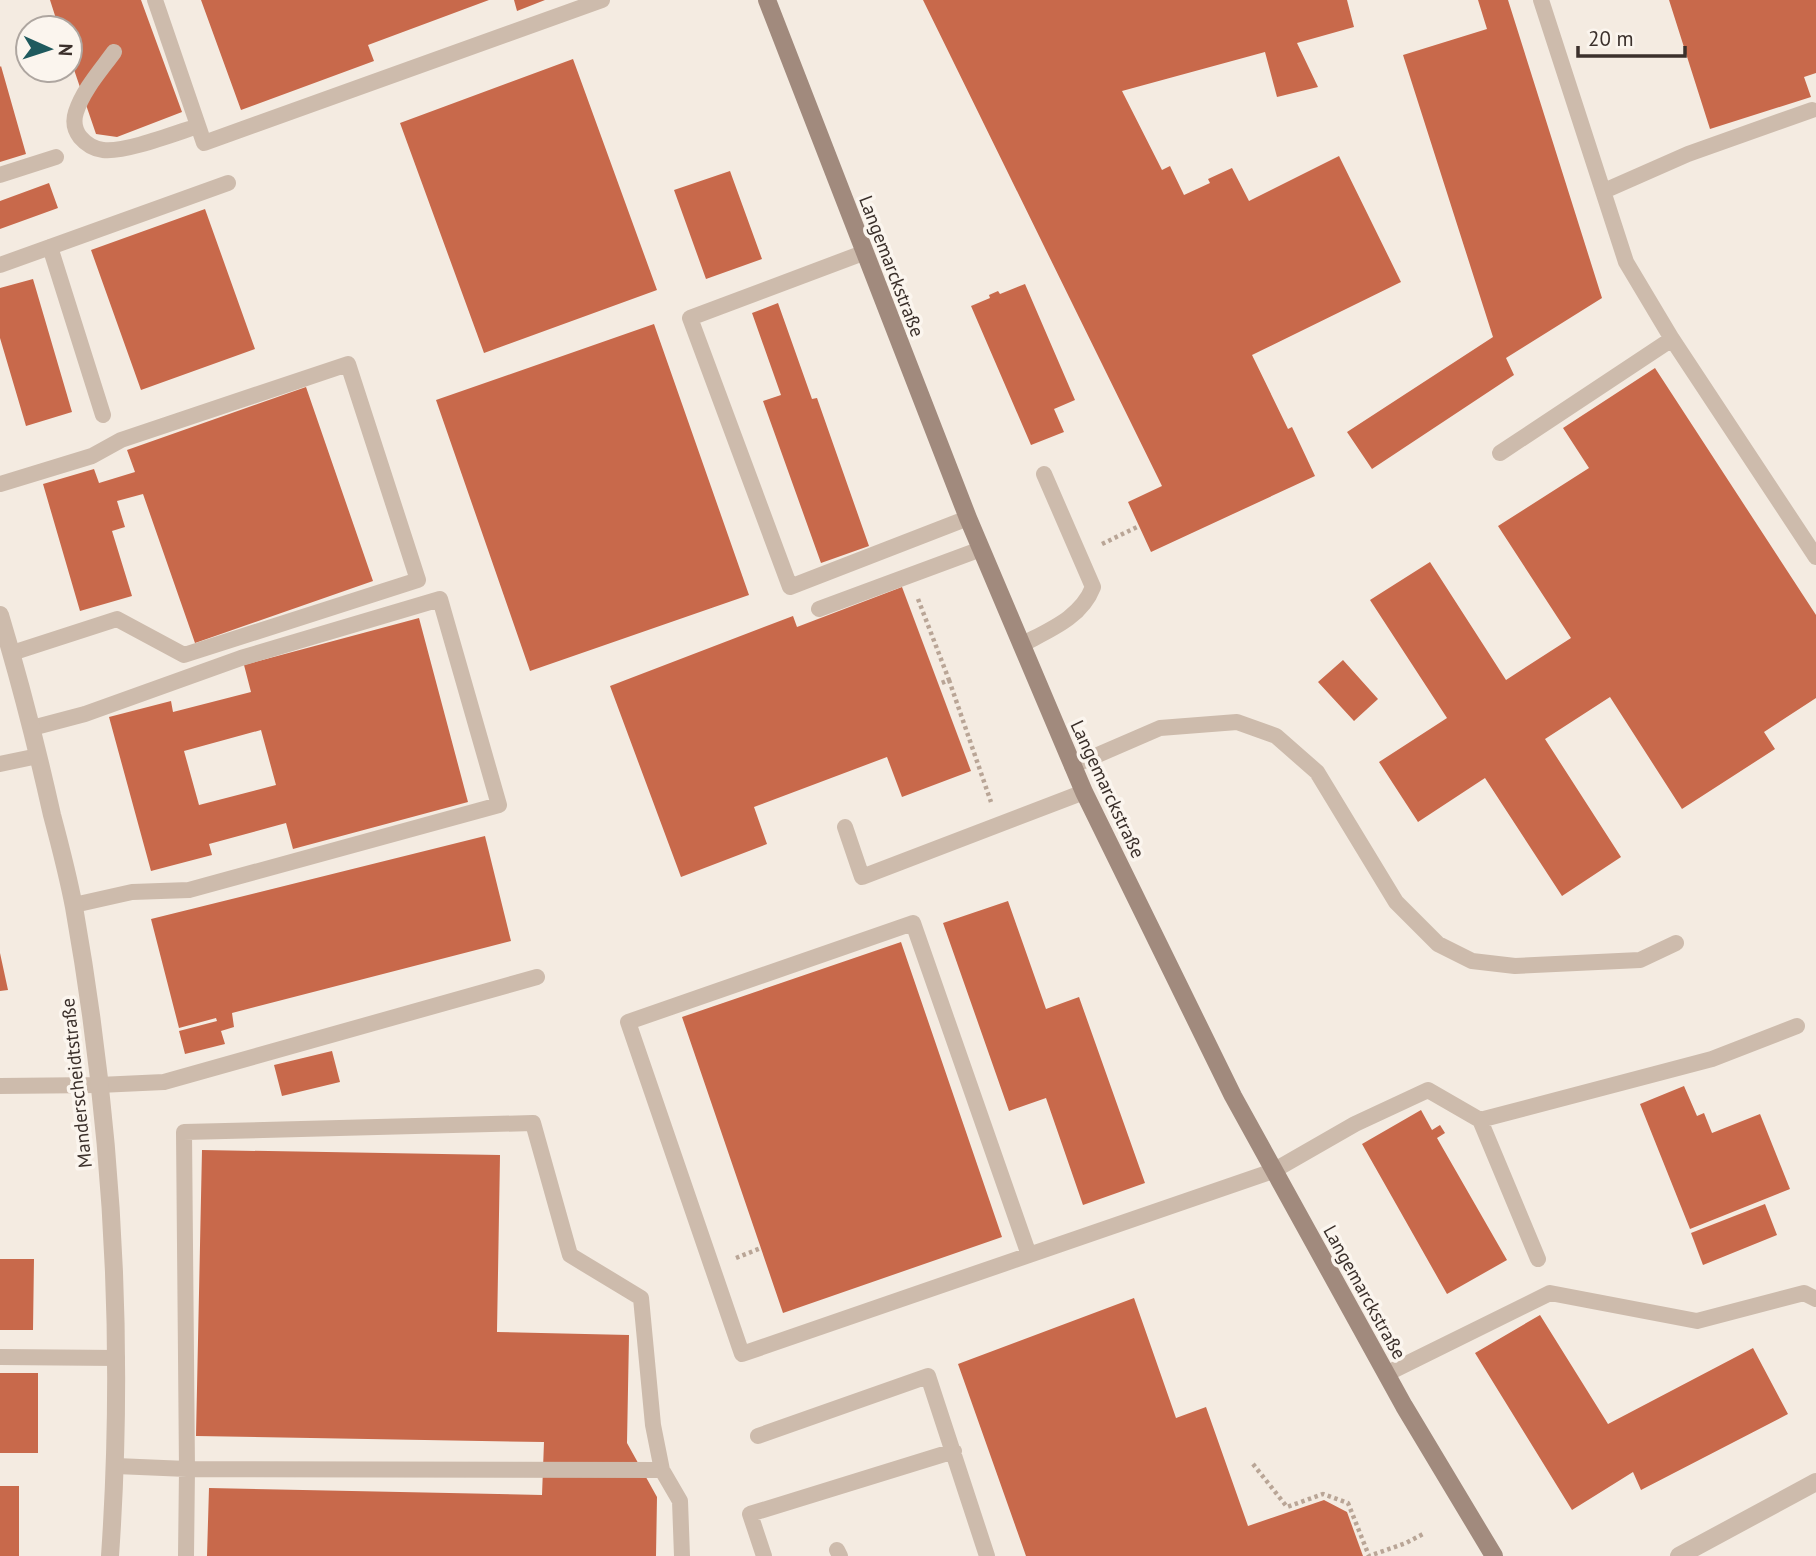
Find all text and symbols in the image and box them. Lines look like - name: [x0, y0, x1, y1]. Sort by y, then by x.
- north arrow: [14, 14, 84, 84]
- scale bar: [1578, 14, 1685, 58]
- text: 20 m: [1588, 25, 1634, 52]
- text: N: [54, 43, 78, 57]
- street label: Langemarckstraße: [854, 192, 930, 340]
- street label: Langemarckstraße: [1066, 716, 1150, 862]
- street label: Manderscheidtstraße: [55, 997, 97, 1169]
- street label: Langemarckstraße: [1318, 1221, 1412, 1363]

